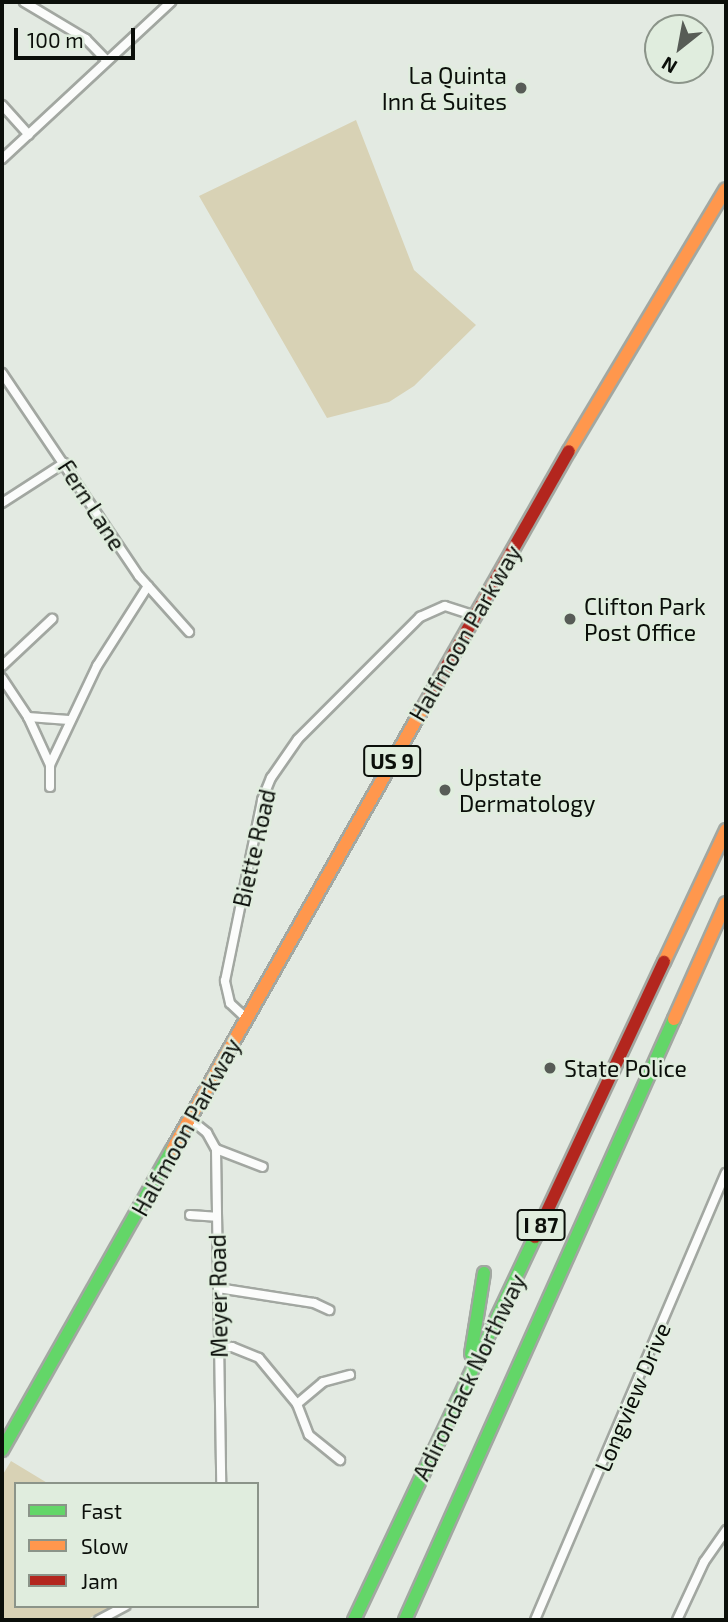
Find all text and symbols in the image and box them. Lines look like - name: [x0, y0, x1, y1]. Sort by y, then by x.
- scale bar: [18, 14, 138, 58]
- north arrow: [644, 14, 714, 84]
- text: 100 m: [27, 27, 84, 52]
- text: N: [657, 52, 681, 79]
- place label: La Quinta Inn & Suites: [382, 61, 507, 115]
- marker: La Quinta Inn & Suites: [513, 80, 529, 96]
- street label: Fern Lane: [53, 455, 131, 555]
- street label: Halfmoon Parkway: [403, 540, 527, 726]
- place label: Clifton Park Post Office: [584, 592, 706, 646]
- marker: Clifton Park Post Office: [562, 611, 578, 627]
- road number: US 9: [362, 744, 422, 778]
- place label: Upstate Dermatology: [459, 763, 595, 817]
- marker: Upstate Dermatology: [437, 782, 453, 798]
- street label: Biette Road: [227, 786, 281, 910]
- street label: Halfmoon Parkway: [126, 1033, 246, 1221]
- place label: State Police: [564, 1054, 687, 1082]
- marker: State Police: [542, 1060, 558, 1076]
- road number: I 87: [516, 1208, 566, 1242]
- street label: Meyer Road: [203, 1234, 233, 1358]
- street label: Adirondack Northway: [407, 1269, 531, 1485]
- street label: Longview Drive: [588, 1318, 676, 1476]
- legend: [14, 1482, 259, 1608]
- text: Fast: [81, 1498, 122, 1523]
- text: Slow: [81, 1533, 128, 1558]
- text: Jam: [81, 1568, 118, 1593]

